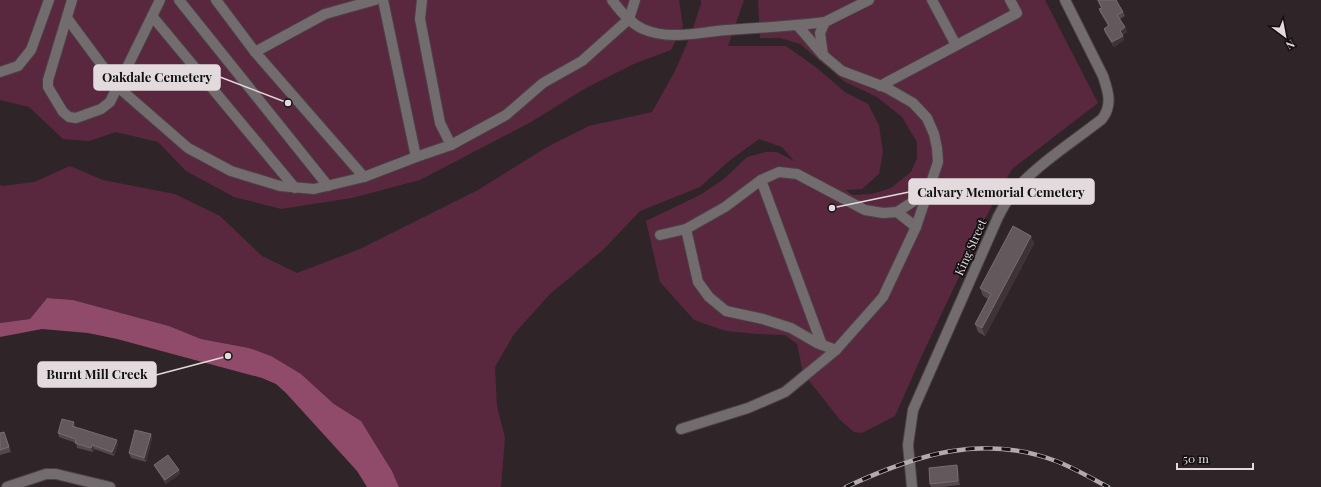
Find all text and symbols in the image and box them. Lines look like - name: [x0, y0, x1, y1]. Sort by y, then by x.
- north arrow: [1265, 16, 1305, 56]
- text: N: [1283, 36, 1298, 53]
- callout: Oakdale Cemetery: [94, 65, 220, 90]
- text: Oakdale Cemetery: [102, 68, 212, 85]
- callout: Calvary Memorial Cemetery: [909, 179, 1094, 204]
- text: Calvary Memorial Cemetery: [917, 183, 1085, 200]
- street label: King Street: [950, 216, 990, 278]
- callout: Burnt Mill Creek: [38, 362, 156, 387]
- text: Burnt Mill Creek: [46, 365, 148, 382]
- scale bar: [1177, 445, 1253, 471]
- text: 50 m: [1183, 450, 1209, 466]

